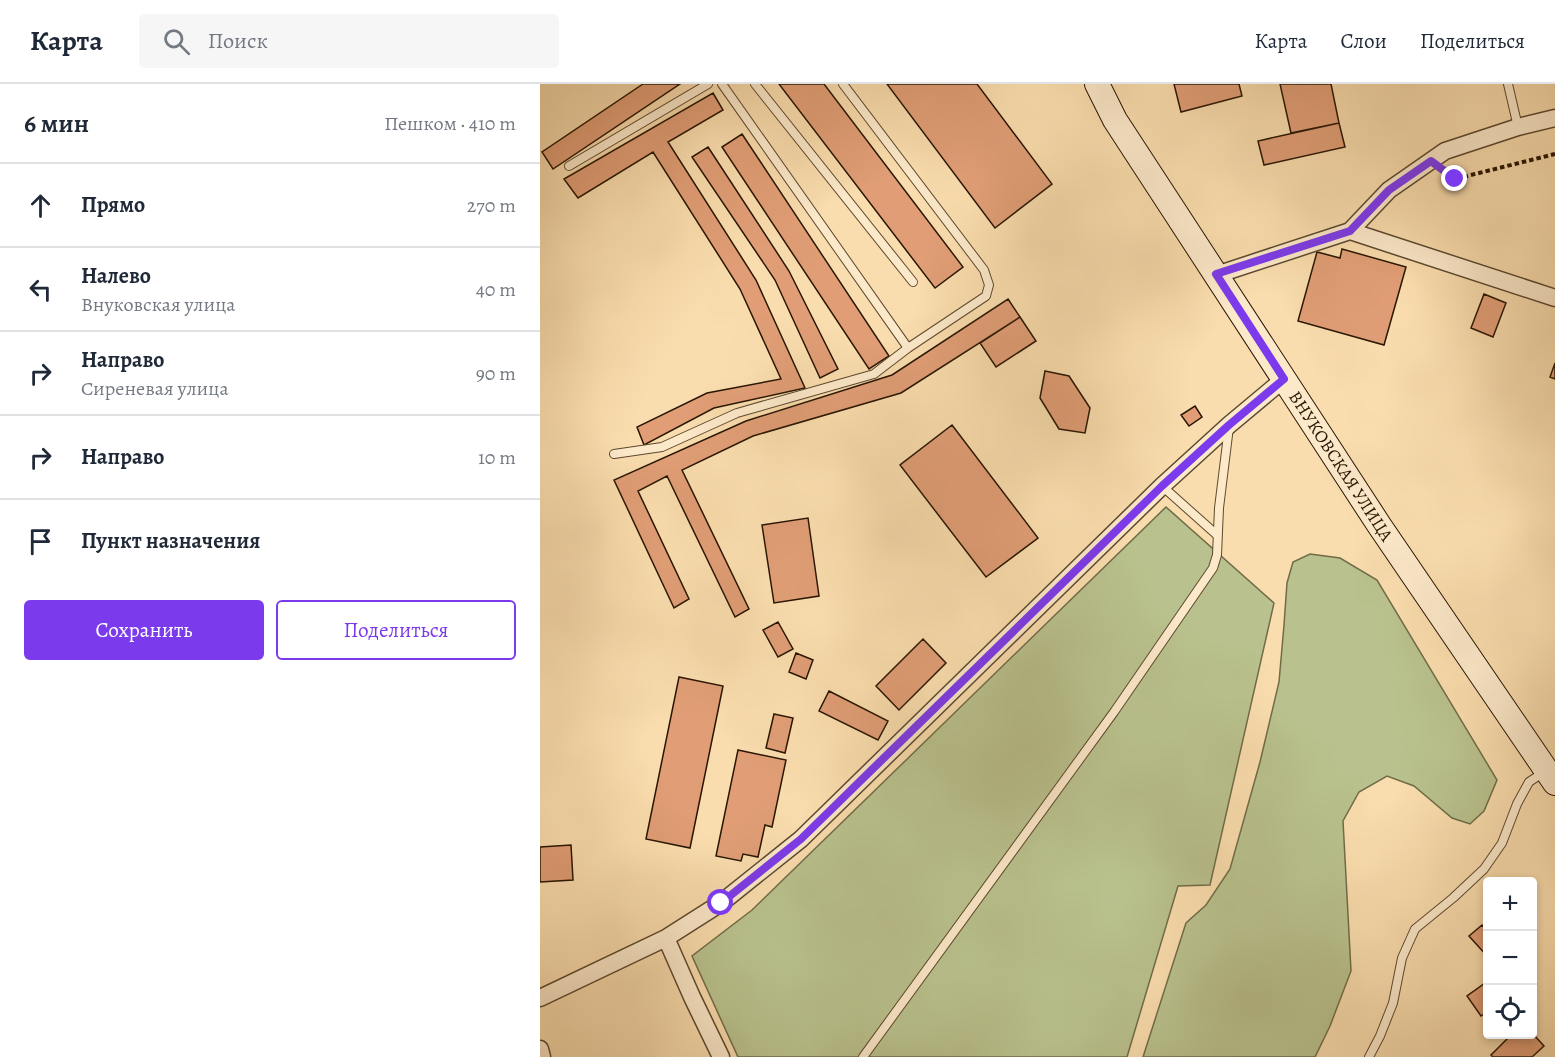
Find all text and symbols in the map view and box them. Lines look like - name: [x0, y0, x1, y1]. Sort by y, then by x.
- search box: [139, 14, 559, 68]
- text: Карта: [30, 22, 103, 60]
- icon: search: [160, 25, 193, 58]
- text: Поиск: [208, 26, 268, 56]
- text: Карта: [1254, 27, 1307, 55]
- text: Слои: [1340, 27, 1387, 55]
- text: Поделиться: [1420, 27, 1525, 55]
- text: 6 мин: [24, 106, 89, 141]
- text: Пешком · 410 m: [384, 110, 516, 137]
- route end: [1441, 165, 1467, 191]
- icon: ahead: [24, 189, 57, 222]
- text: Прямо: [81, 190, 145, 220]
- text: 270 m: [467, 192, 516, 219]
- text: Налево: [81, 261, 151, 291]
- icon: left: [24, 273, 57, 306]
- text: 40 m: [476, 276, 516, 303]
- text: Внуковская улица: [81, 291, 236, 318]
- text: Направо: [81, 345, 164, 375]
- icon: right: [24, 357, 57, 390]
- text: 90 m: [476, 360, 516, 387]
- text: Сиреневая улица: [81, 375, 229, 402]
- street label: ВНУКОВСКАЯ УЛИЦА: [1283, 386, 1399, 546]
- icon: right: [24, 441, 57, 474]
- text: Направо: [81, 442, 164, 472]
- text: 10 m: [478, 444, 516, 471]
- icon: arrive: [24, 525, 57, 558]
- text: Пункт назначения: [81, 526, 260, 556]
- button: Сохранить: [24, 600, 264, 660]
- button: Поделиться: [276, 600, 516, 660]
- map controls: [1483, 877, 1537, 1039]
- button: +: [1483, 877, 1537, 931]
- route start: [707, 889, 733, 915]
- button: −: [1483, 931, 1537, 985]
- button: locate: [1483, 985, 1537, 1039]

